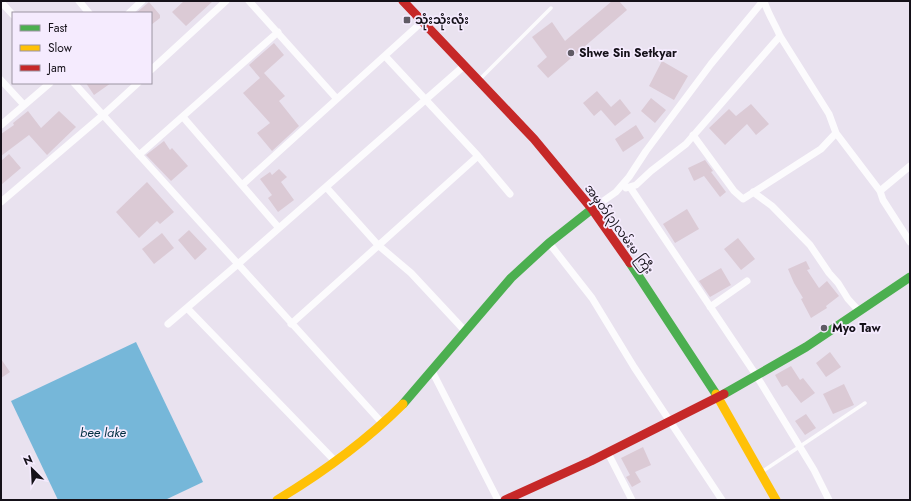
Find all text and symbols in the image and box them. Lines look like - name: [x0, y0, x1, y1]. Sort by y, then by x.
- place label: သုံးသုံးလုံး: [415, 11, 469, 31]
- legend: [12, 12, 152, 84]
- marker: သုံးသုံးလုံး: [402, 15, 412, 25]
- text: Fast: [48, 19, 67, 37]
- text: Slow: [48, 39, 73, 57]
- place label: Shwe Sin Setkyar: [579, 44, 677, 62]
- marker: Shwe Sin Setkyar: [566, 48, 576, 58]
- text: Jam: [46, 59, 66, 77]
- street label: အမှတ်(၃)လမ်းမ ကြီး: [579, 180, 658, 278]
- place label: Myo Taw: [832, 319, 881, 337]
- marker: Myo Taw: [819, 323, 829, 333]
- water label: bee lake: [80, 423, 127, 442]
- north arrow: [12, 449, 52, 489]
- text: N: [21, 451, 35, 469]

